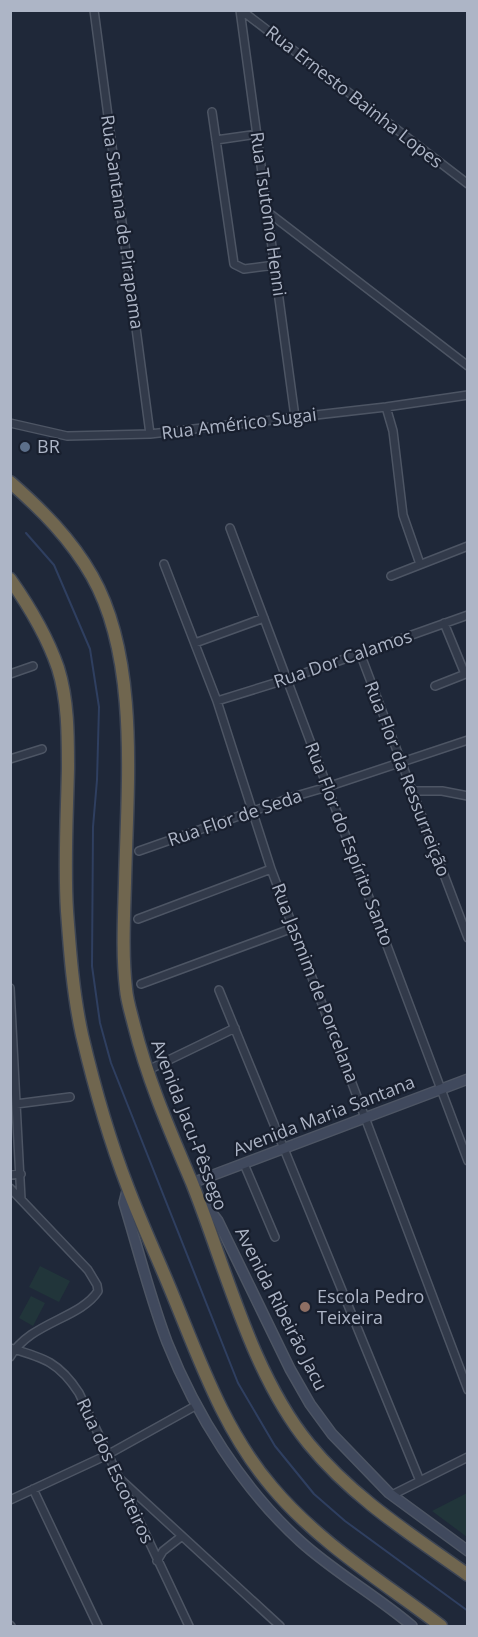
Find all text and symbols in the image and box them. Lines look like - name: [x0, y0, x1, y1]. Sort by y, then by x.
- street label: Rua Ernesto Bainha Lopes: [261, 19, 448, 173]
- street label: Rua Santana de Pirapama: [96, 113, 150, 331]
- street label: Rua Tsutomo Henni: [246, 130, 292, 298]
- street label: Rua Américo Sugai: [160, 402, 318, 444]
- place label: BR: [37, 434, 60, 458]
- marker: BR: [18, 440, 32, 454]
- street label: Rua Dor Calamos: [270, 623, 415, 693]
- street label: Rua Flor da Ressurreição: [360, 678, 456, 880]
- street label: Rua Flor do Espírito Santo: [300, 738, 400, 949]
- street label: Rua Flor de Seda: [164, 783, 305, 851]
- street label: Rua Jasmim de Porcelana: [267, 879, 365, 1086]
- street label: Avenida Jacu-Pêssego: [146, 1036, 234, 1213]
- street label: Avenida Maria Santana: [229, 1069, 418, 1161]
- street label: Avenida Ribeirão Jacu: [230, 1223, 334, 1394]
- place label: Escola Pedro Teixeira: [317, 1284, 424, 1329]
- marker: Escola Pedro Teixeira: [298, 1300, 312, 1314]
- street label: Rua dos Escoteiros: [72, 1394, 160, 1547]

